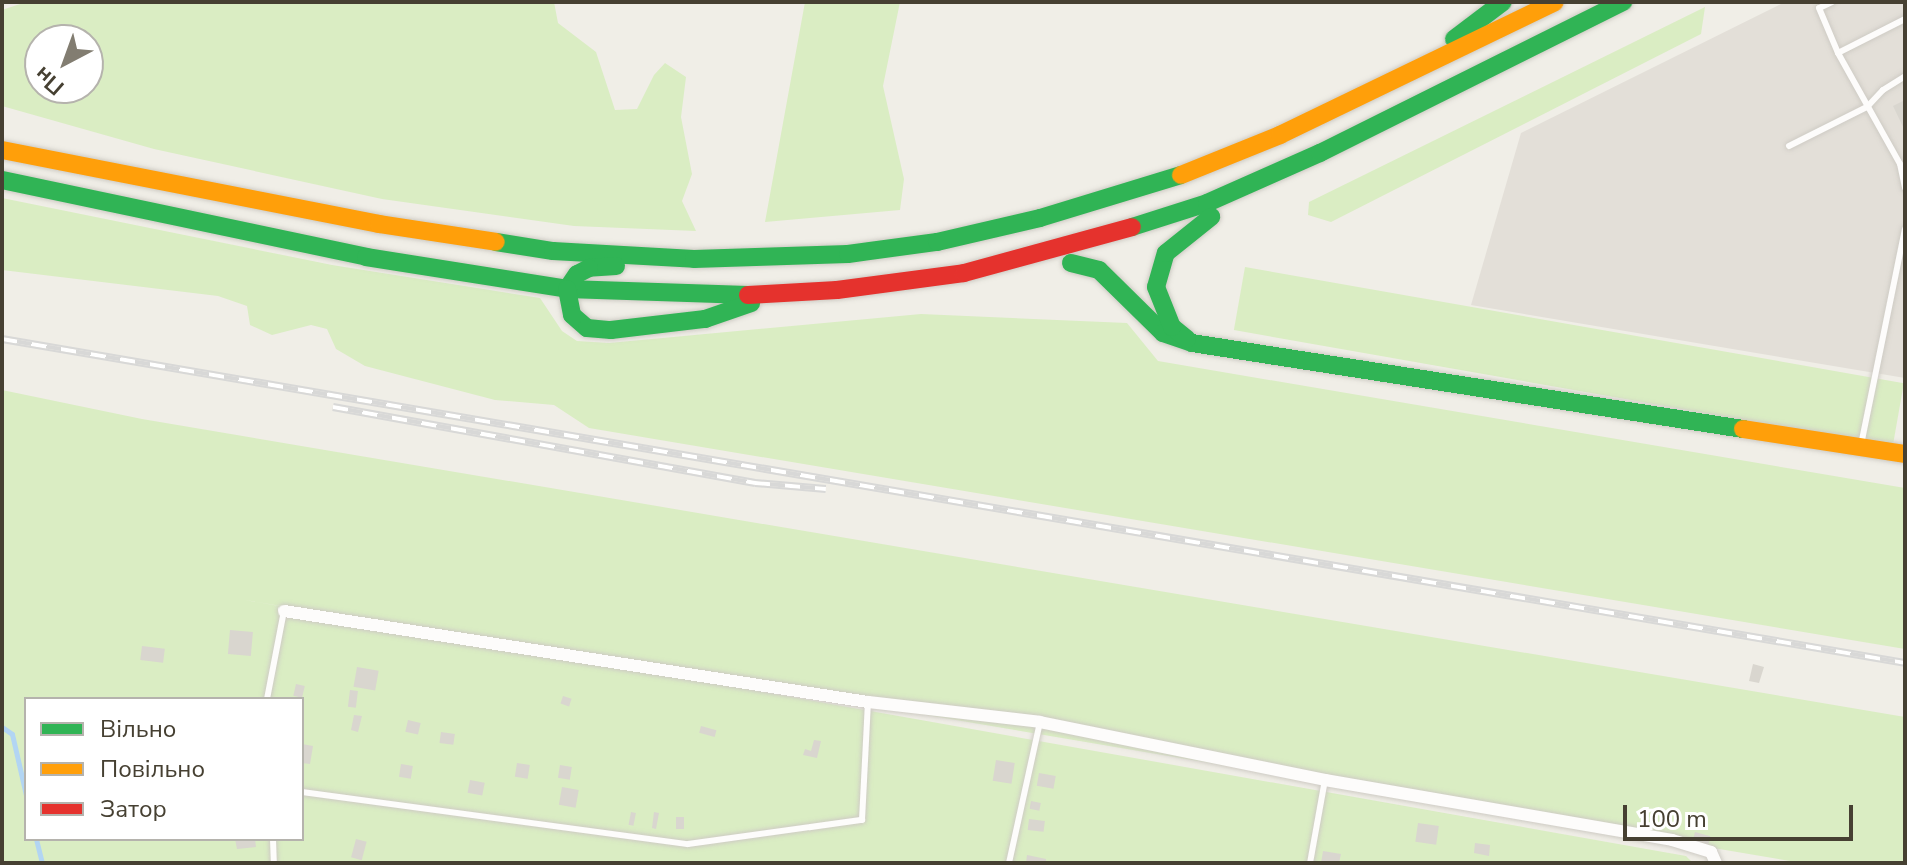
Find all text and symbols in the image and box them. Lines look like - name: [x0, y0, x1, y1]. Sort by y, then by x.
- north arrow: [24, 24, 104, 104]
- text: Пн: [28, 59, 71, 102]
- legend: [24, 697, 304, 841]
- text: Вільно: [100, 713, 176, 745]
- text: Повільно: [100, 753, 205, 785]
- scale bar: [1627, 789, 1857, 839]
- text: Затор: [100, 793, 167, 825]
- text: 100 m: [1637, 803, 1707, 835]

